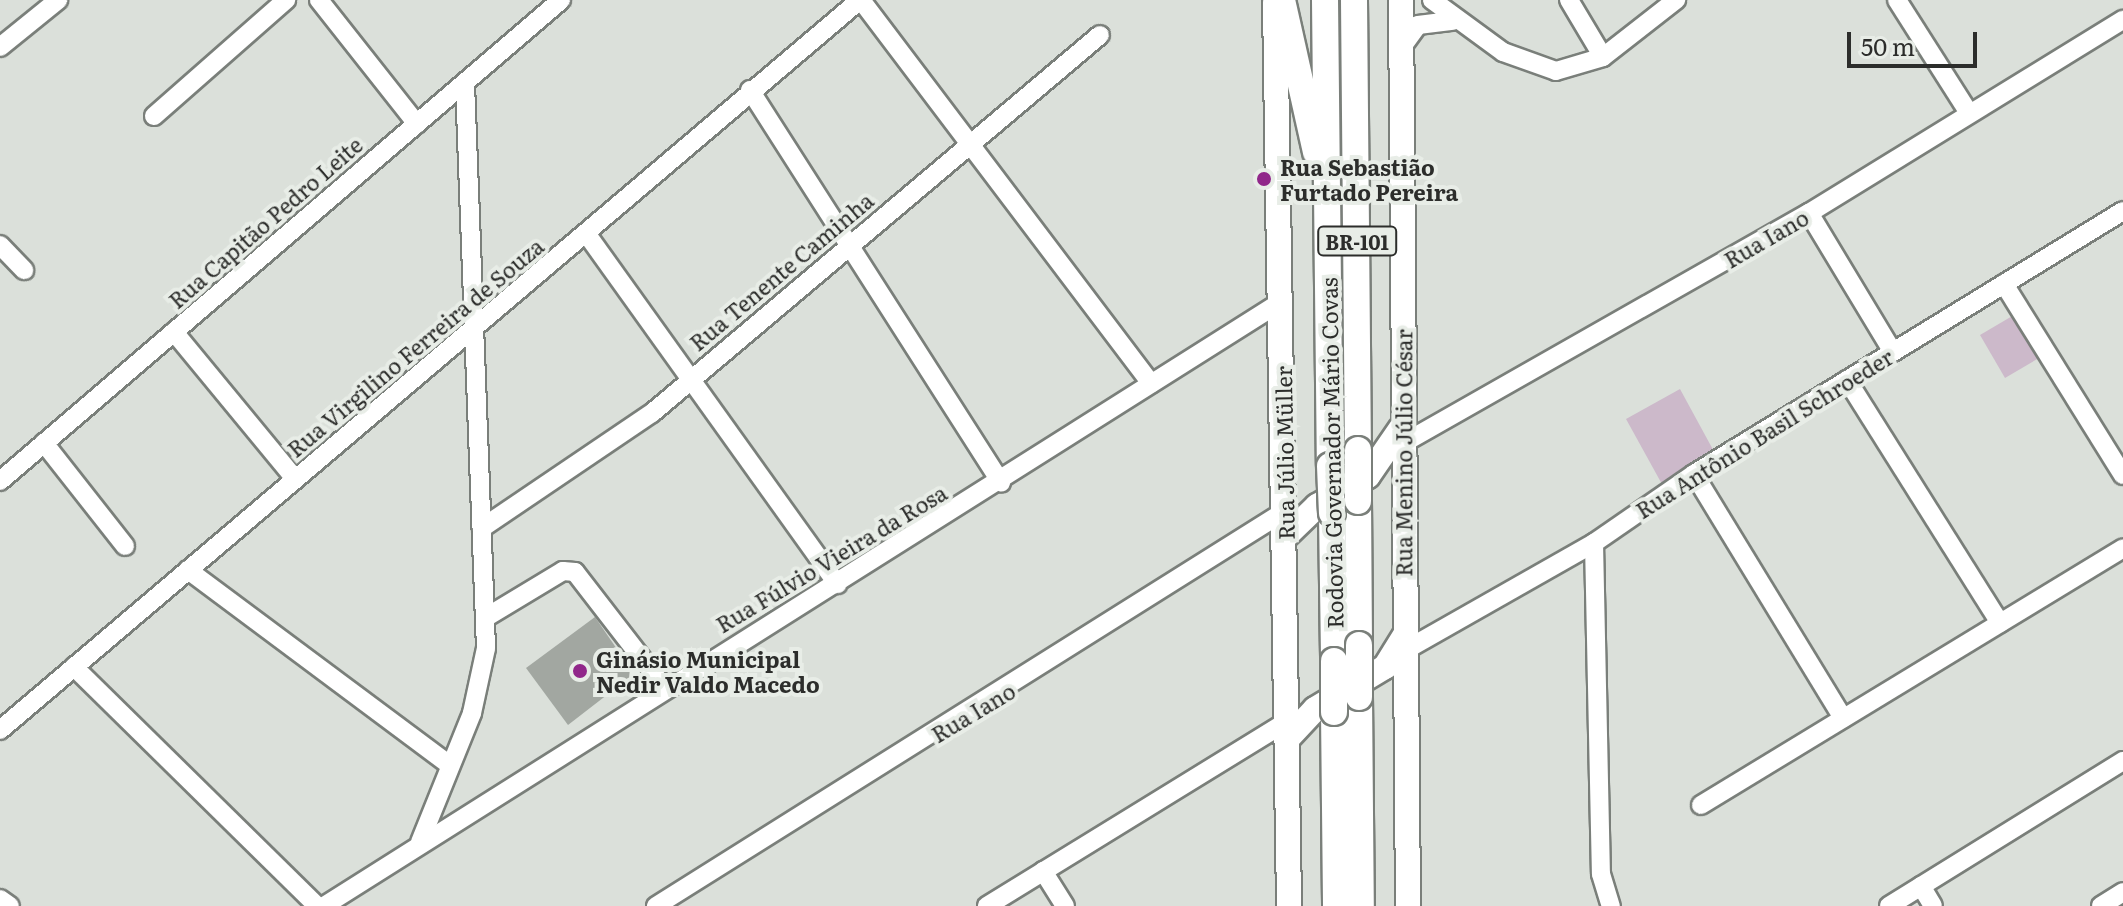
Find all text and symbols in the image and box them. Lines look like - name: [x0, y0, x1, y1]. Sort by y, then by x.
- scale bar: [1851, 16, 1981, 66]
- text: 50 m: [1861, 28, 1915, 63]
- street label: Rua Capitão Pedro Leite: [163, 131, 367, 313]
- place label: Rua Sebastião Furtado Pereira: [1280, 153, 1458, 204]
- marker: Rua Sebastião Furtado Pereira: [1255, 170, 1273, 188]
- street label: Rua Tenente Caminha: [684, 186, 878, 356]
- street label: Rua Iano: [1719, 203, 1813, 273]
- road number: BR-101: [1317, 225, 1397, 257]
- street label: Rua Virgilino Ferreira de Souza: [282, 232, 548, 462]
- street label: Rodovia Governador Mário Covas: [1315, 277, 1347, 629]
- street label: Rua Menino Júlio César: [1390, 329, 1416, 577]
- street label: Rua Antônio Basil Schroeder: [1631, 343, 1897, 523]
- street label: Rua Júlio Müller: [1269, 366, 1299, 540]
- street label: Rua Fúlvio Vieira da Rosa: [711, 479, 951, 637]
- place label: Ginásio Municipal Nedir Valdo Macedo: [596, 645, 820, 696]
- marker: Ginásio Municipal Nedir Valdo Macedo: [571, 662, 589, 680]
- street label: Rua Iano: [926, 677, 1020, 747]

